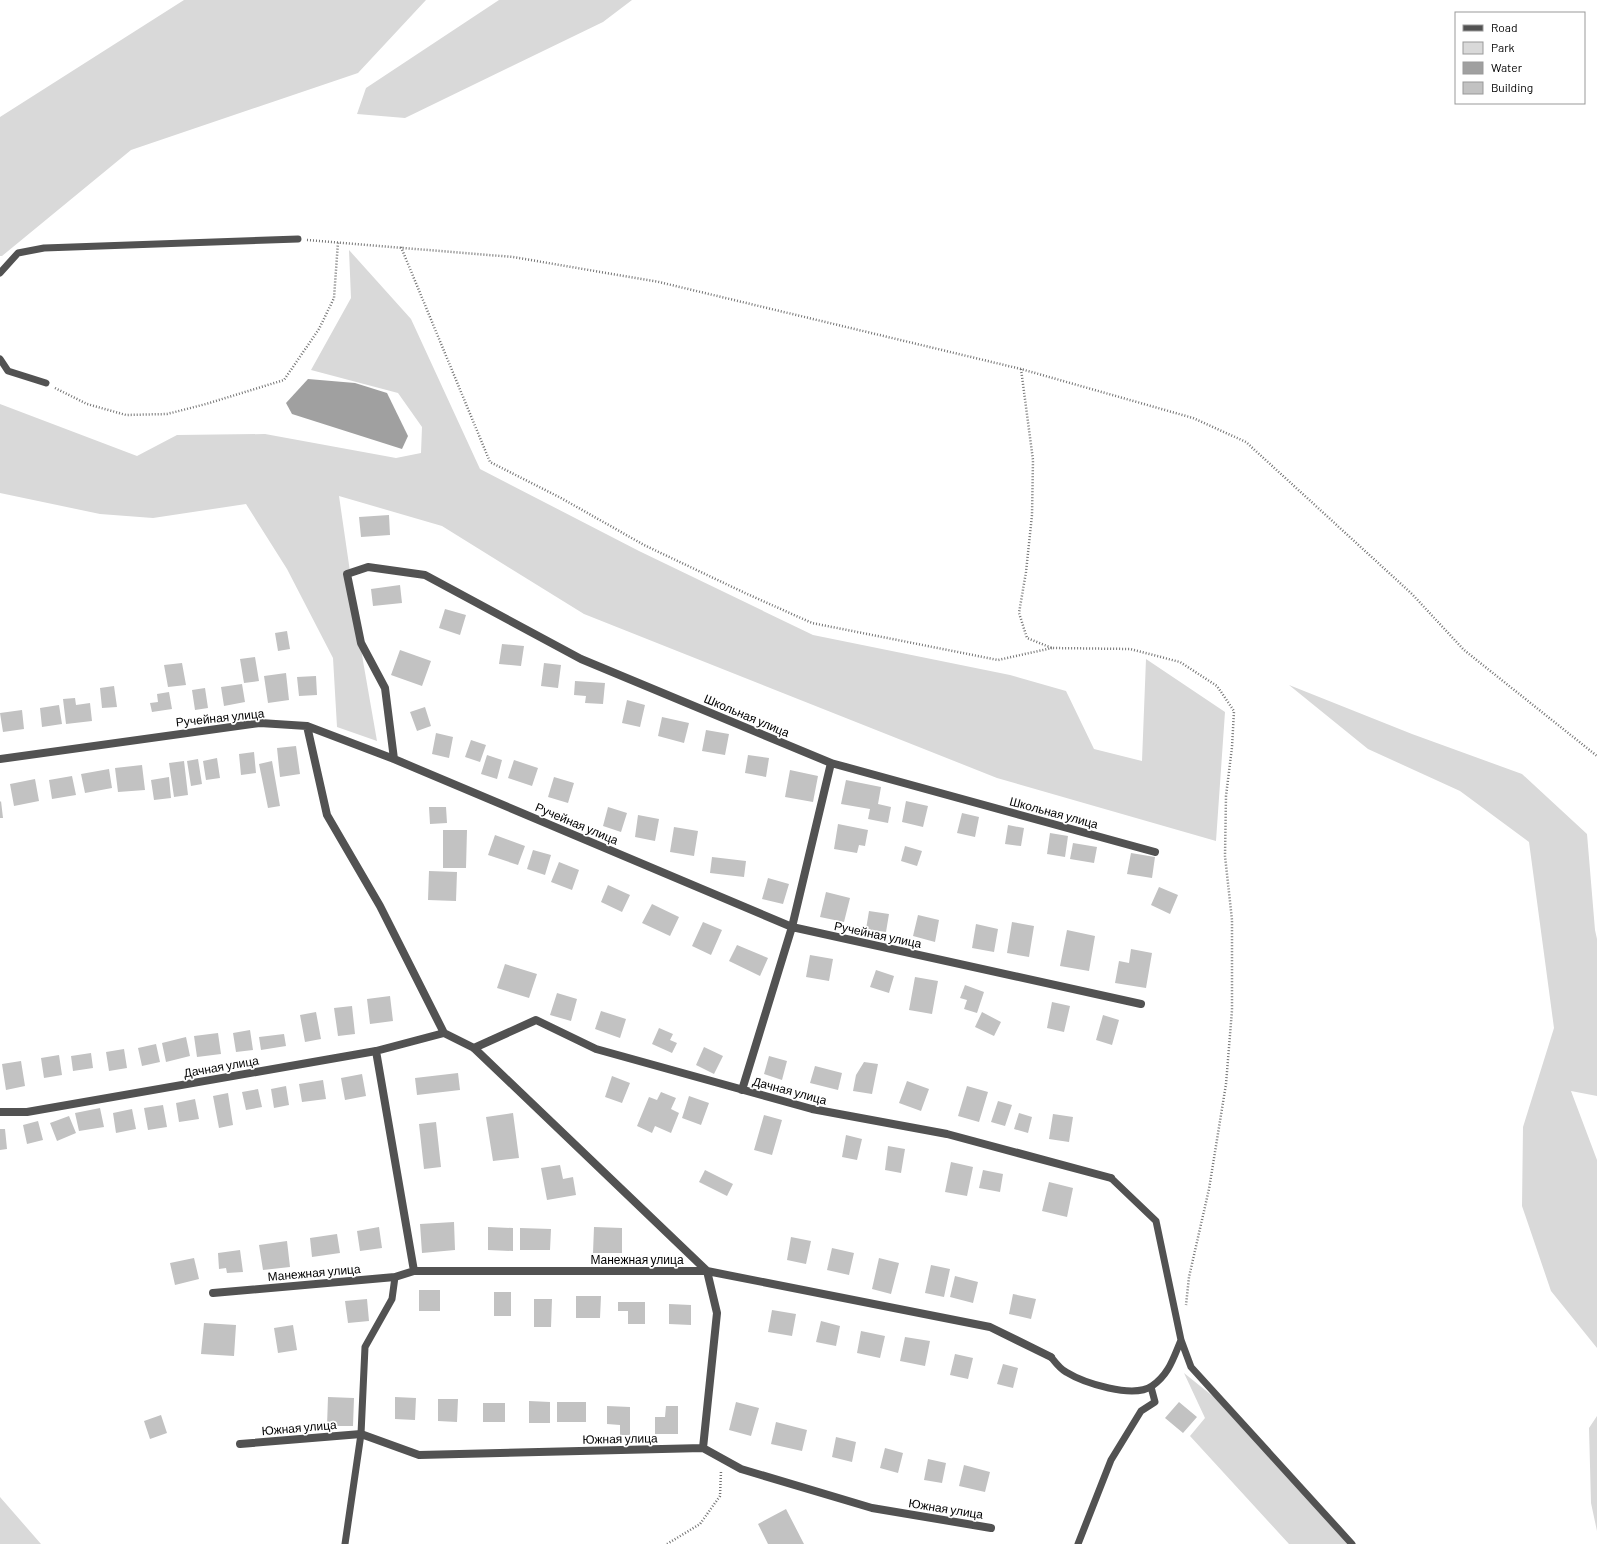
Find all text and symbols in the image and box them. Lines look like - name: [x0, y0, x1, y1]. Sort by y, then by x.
- legend: [1455, 12, 1585, 104]
- text: Road: [1491, 20, 1518, 34]
- text: Park: [1491, 40, 1515, 54]
- text: Water: [1491, 60, 1523, 74]
- text: Building: [1491, 80, 1533, 94]
- street label: Школьная улица: [702, 691, 792, 740]
- street label: Ручейная улица: [175, 705, 265, 730]
- street label: Школьная улица: [1008, 793, 1100, 832]
- street label: Ручейная улица: [533, 799, 621, 848]
- street label: Ручейная улица: [833, 918, 923, 951]
- street label: Дачная улица: [182, 1052, 260, 1080]
- street label: Дачная улица: [751, 1073, 829, 1108]
- street label: Манежная улица: [590, 1252, 684, 1267]
- street label: Манежная улица: [267, 1261, 361, 1284]
- street label: Южная улица: [261, 1417, 338, 1438]
- street label: Южная улица: [582, 1430, 658, 1447]
- street label: Южная улица: [908, 1495, 985, 1522]

